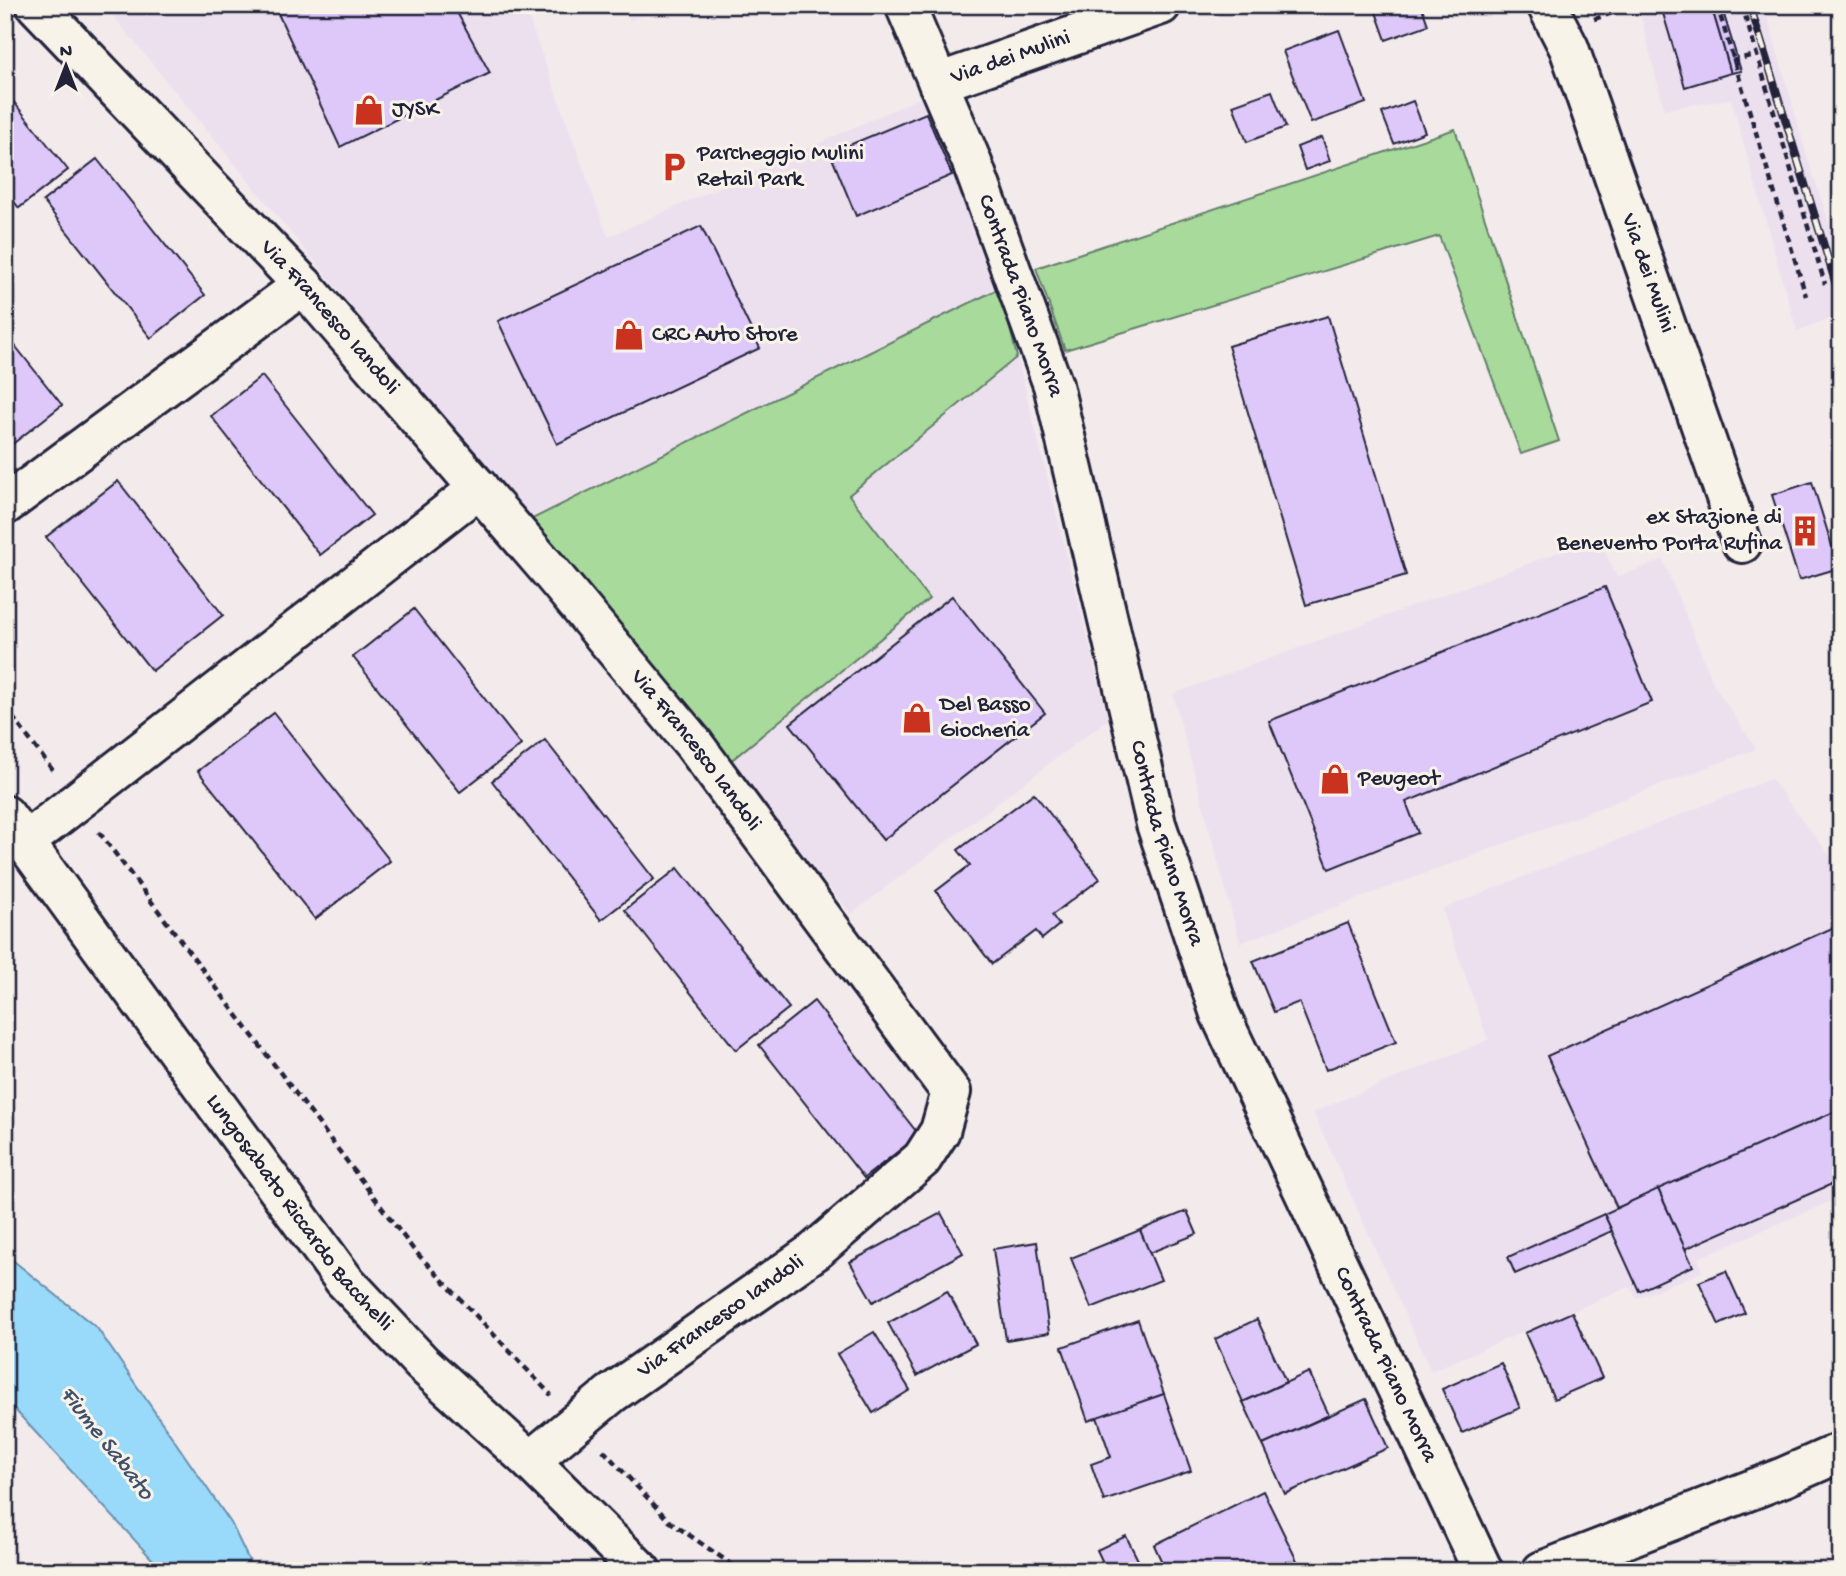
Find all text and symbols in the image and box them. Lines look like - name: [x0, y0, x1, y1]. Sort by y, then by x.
- street label: Via dei Mulini: [946, 24, 1074, 91]
- north arrow: [32, 32, 102, 102]
- text: N: [60, 41, 72, 64]
- shop icon: JYSK: [352, 93, 386, 127]
- place label: JYSK: [392, 97, 441, 124]
- place label: Parcheggio Mulini Retail Park: [696, 141, 864, 194]
- parking icon: Parcheggio Mulini Retail Park: [657, 150, 691, 184]
- street label: Contrada Piano Morra: [971, 191, 1069, 401]
- street label: Via dei Mulini: [1614, 209, 1681, 337]
- street label: Via Francesco Iandoli: [253, 234, 405, 401]
- shop icon: CRC Auto Store: [612, 318, 646, 352]
- place label: CRC Auto Store: [652, 322, 799, 349]
- place label: ex Stazione di Benevento Porta Rufina: [1556, 505, 1783, 558]
- building icon: ex Stazione di Benevento Porta Rufina: [1788, 514, 1822, 548]
- street label: Via Francesco Iandoli: [623, 663, 767, 837]
- place label: Del Basso Giocheria: [938, 692, 1031, 745]
- shop icon: Del Basso Giocheria: [900, 701, 934, 735]
- street label: Contrada Piano Morra: [1123, 738, 1210, 951]
- shop icon: Peugeot: [1318, 762, 1352, 796]
- place label: Peugeot: [1357, 766, 1441, 793]
- street label: Lungosabato Riccardo Bacchelli: [200, 1089, 399, 1337]
- street label: Via Francesco Iandoli: [631, 1249, 810, 1385]
- street label: Contrada Piano Morra: [1328, 1262, 1444, 1468]
- water label: Fiume Sabato: [53, 1381, 160, 1508]

